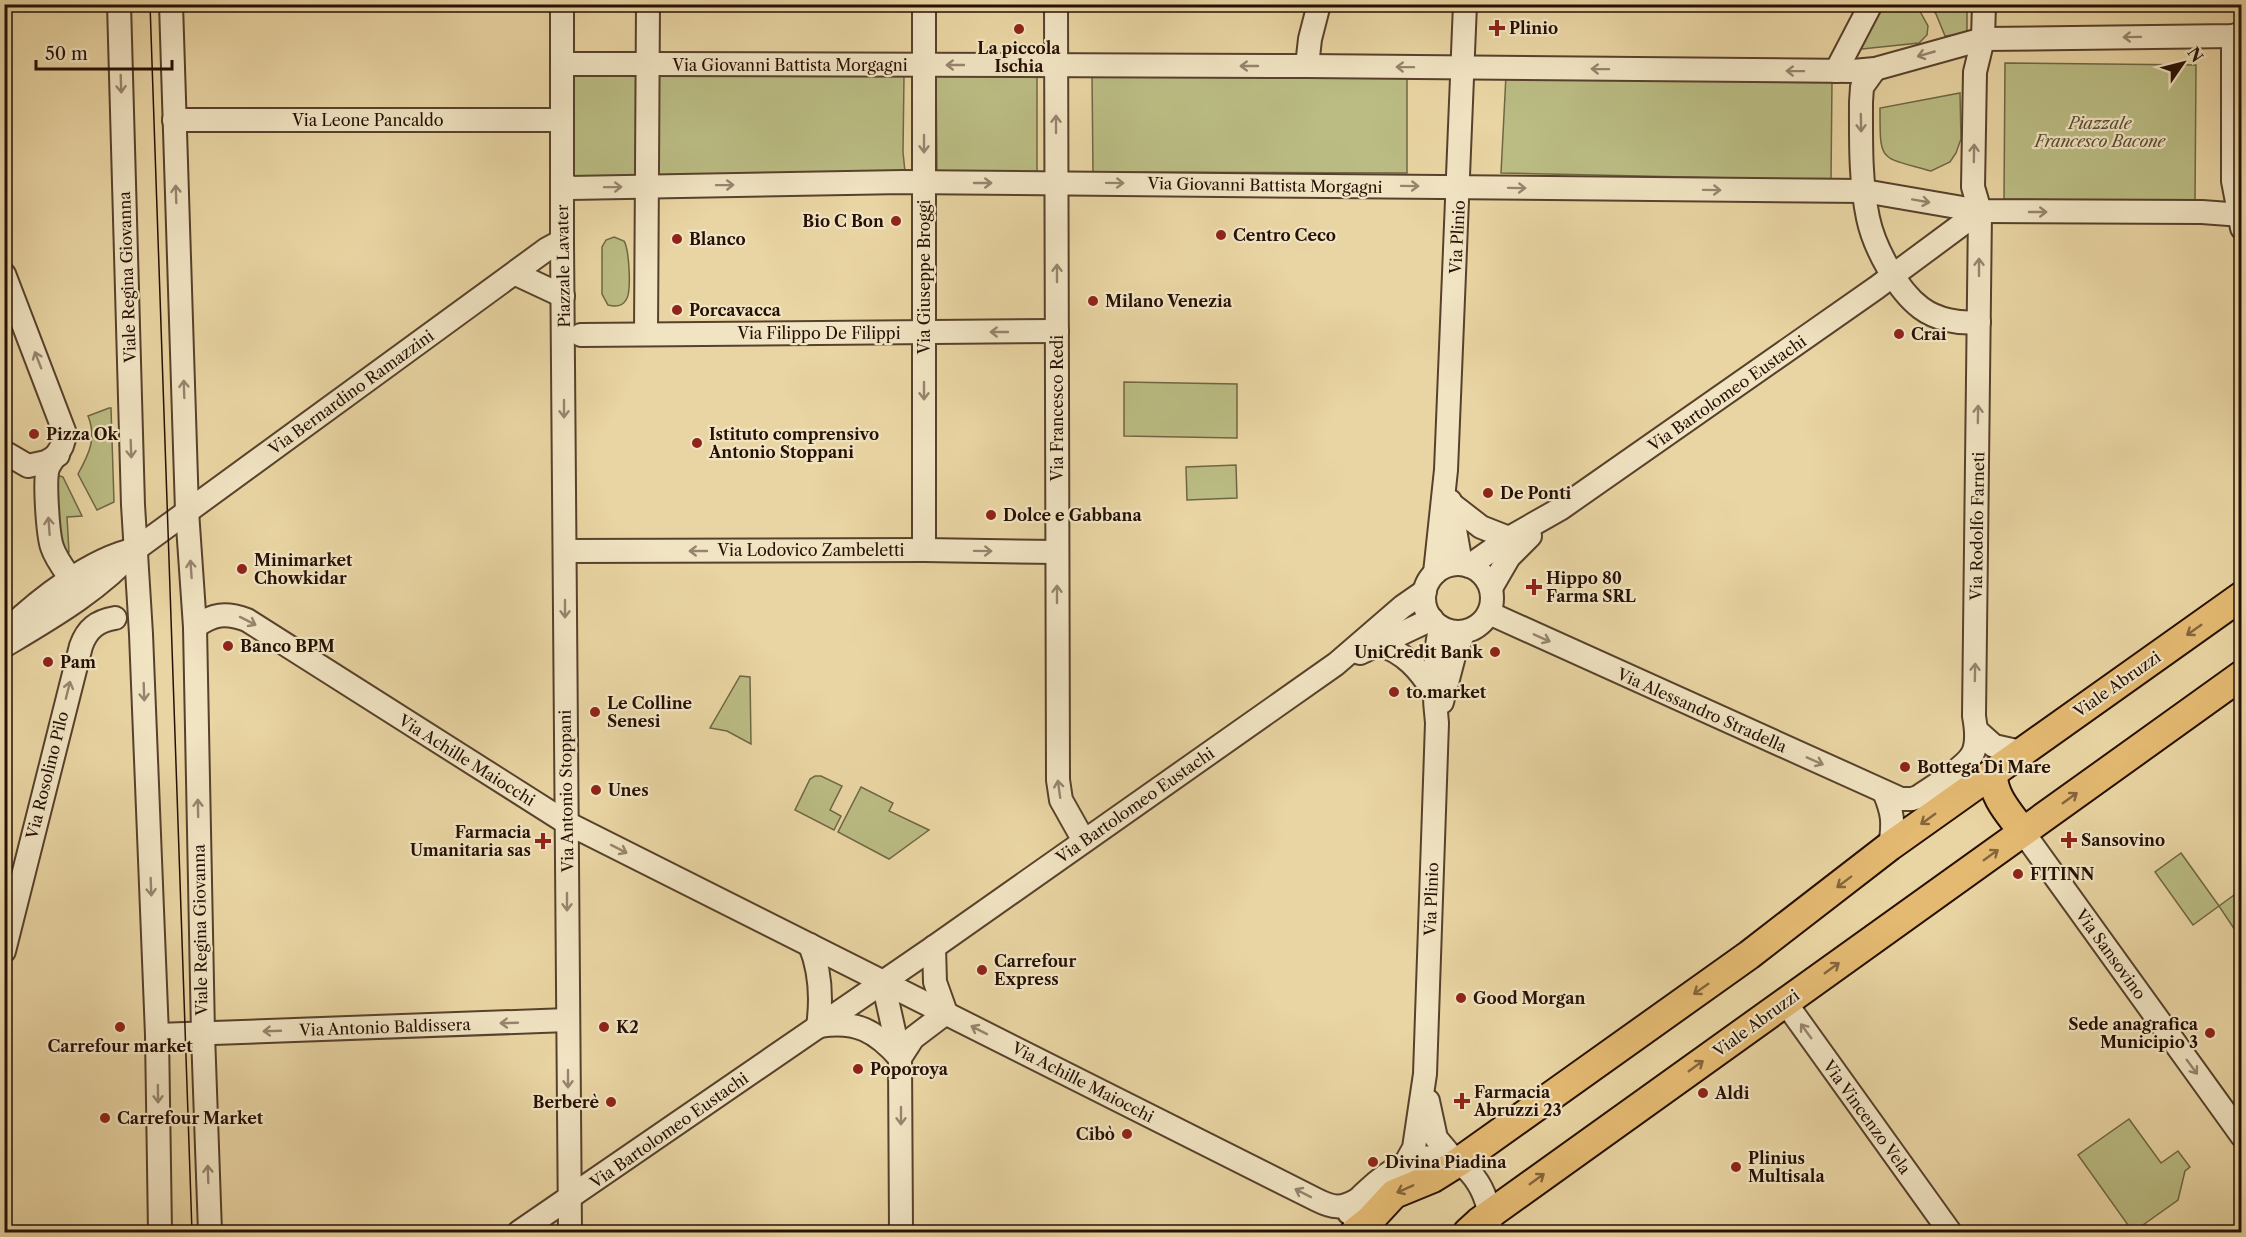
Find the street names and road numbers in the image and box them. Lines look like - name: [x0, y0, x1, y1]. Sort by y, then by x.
- street label: Via Giovanni Battista Morgagni: [671, 55, 908, 75]
- street label: Via Leone Pancaldo: [291, 110, 444, 130]
- street label: Via Giovanni Battista Morgagni: [1146, 173, 1383, 197]
- street label: Viale Regina Giovanna: [114, 190, 140, 364]
- street label: Via Plinio: [1445, 199, 1469, 275]
- street label: Via Giuseppe Broggi: [914, 200, 934, 355]
- street label: Piazzale Lavater: [552, 204, 574, 328]
- street label: Via Filippo De Filippi: [736, 323, 901, 343]
- street label: Via Bernardino Ramazzini: [264, 325, 438, 459]
- street label: Via Bartolomeo Eustachi: [1643, 331, 1810, 456]
- street label: Via Francesco Redi: [1047, 335, 1067, 482]
- street label: Via Rodolfo Farneti: [1966, 451, 1988, 602]
- street label: Via Lodovico Zambeletti: [717, 540, 905, 560]
- street label: Viale Abruzzi: [2069, 647, 2164, 722]
- street label: Via Alessandro Stradella: [1613, 663, 1790, 757]
- street label: Via Rosolino Pilo: [21, 709, 73, 842]
- street label: Via Achille Maiocchi: [394, 709, 539, 810]
- street label: Via Antonio Stoppani: [555, 709, 577, 873]
- street label: Via Bartolomeo Eustachi: [1051, 743, 1218, 868]
- street label: Viale Regina Giovanna: [188, 844, 212, 1017]
- street label: Via Plinio: [1420, 862, 1442, 937]
- street label: Via Sansovino: [2071, 904, 2151, 1003]
- street label: Viale Abruzzi: [1708, 985, 1803, 1062]
- street label: Via Antonio Baldissera: [298, 1014, 472, 1040]
- street label: Via Achille Maiocchi: [1008, 1037, 1157, 1127]
- street label: Via Vincenzo Vela: [1818, 1055, 1915, 1178]
- street label: Via Bartolomeo Eustachi: [585, 1068, 752, 1193]

